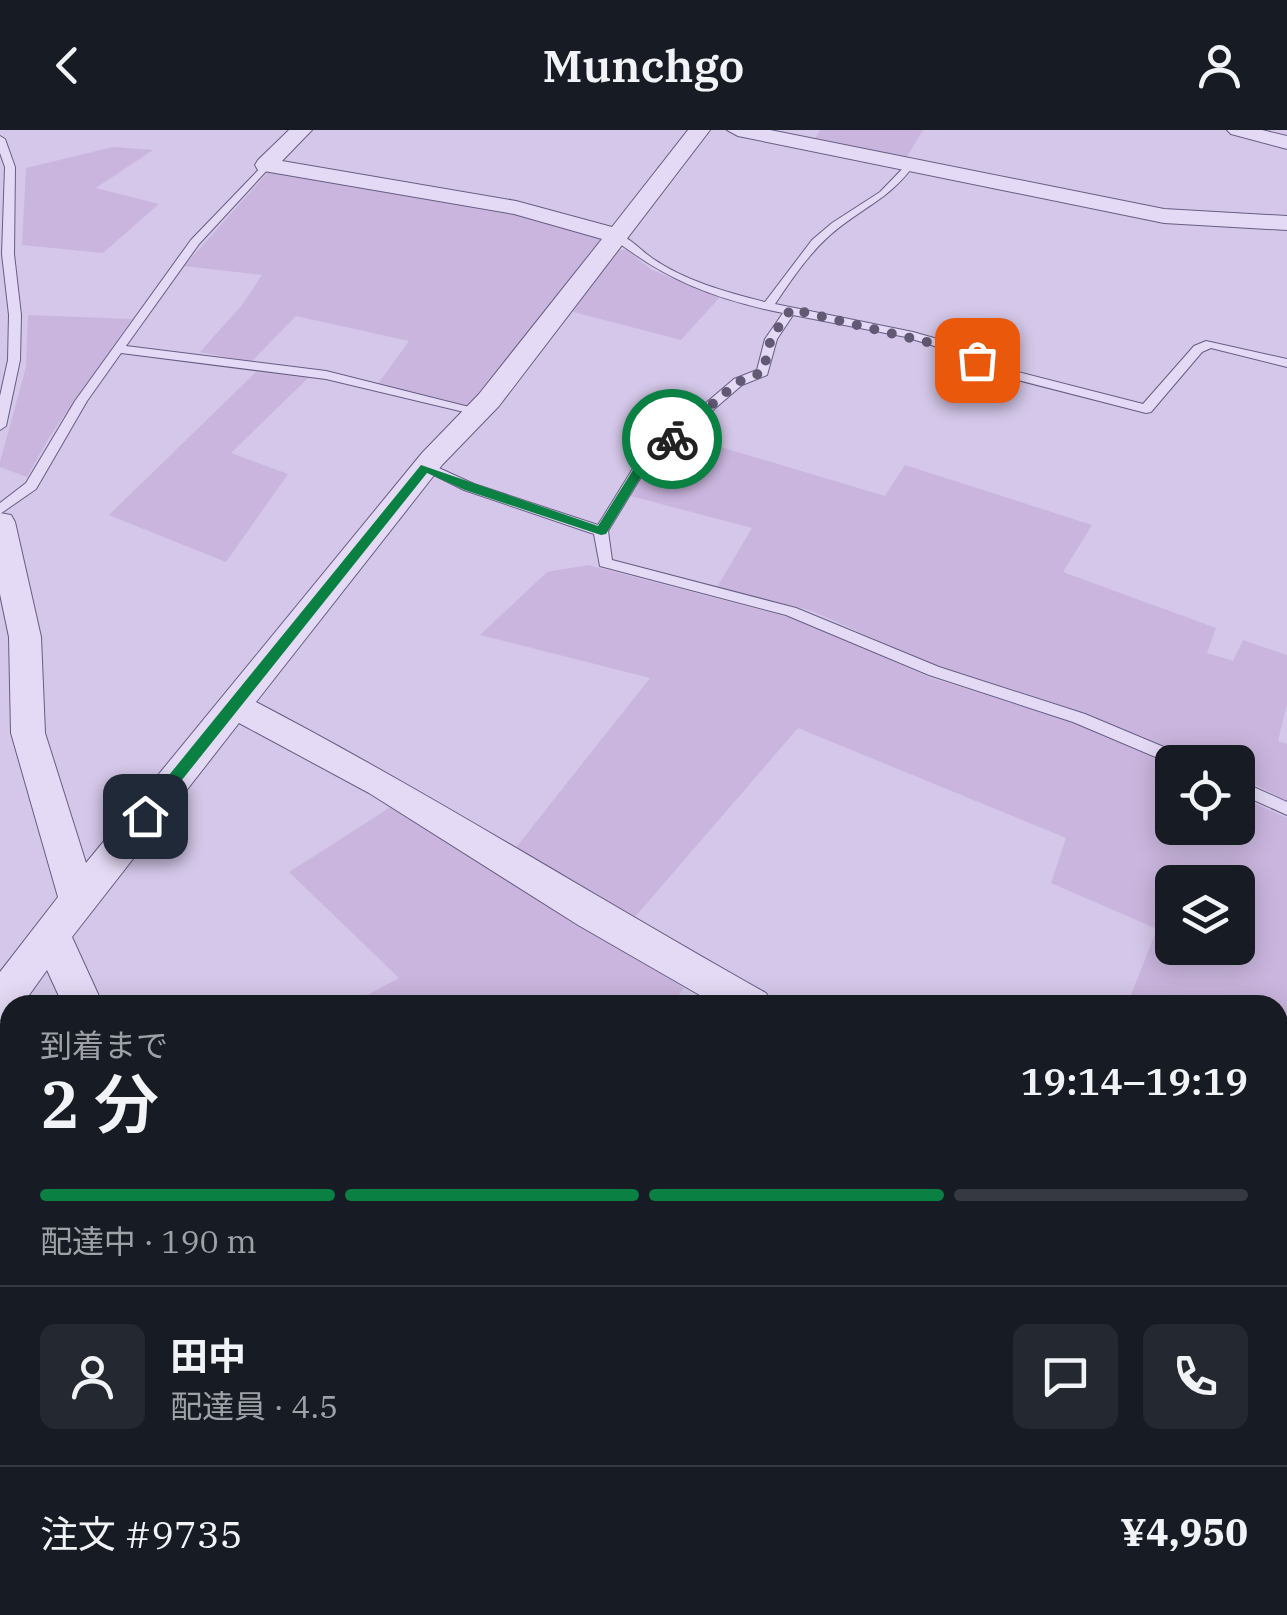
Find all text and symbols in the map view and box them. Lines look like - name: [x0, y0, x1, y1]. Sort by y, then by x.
- text: Munchgo: [543, 36, 744, 94]
- icon: back: [40, 38, 95, 93]
- icon: person: [1192, 38, 1247, 93]
- pin: [935, 318, 1020, 403]
- icon: bag: [950, 333, 1005, 388]
- courier: [622, 389, 722, 489]
- icon: bike: [645, 412, 700, 467]
- map controls: [1155, 745, 1255, 965]
- button: locate: [1155, 745, 1255, 845]
- pin: [103, 774, 188, 859]
- icon: home: [118, 789, 173, 844]
- button: layers: [1155, 865, 1255, 965]
- text: 到着まで: [40, 1024, 168, 1066]
- text: 19:14–19:19: [1021, 1056, 1248, 1105]
- text: 2 分: [40, 1061, 159, 1146]
- text: 配達中 · 190 m: [40, 1220, 257, 1262]
- button: person: [40, 1324, 145, 1429]
- button: chat: [1013, 1324, 1118, 1429]
- button: phone: [1143, 1324, 1248, 1429]
- text: 田中: [170, 1331, 246, 1380]
- text: 配達員 · 4.5: [170, 1385, 338, 1427]
- text: ¥4,950: [1120, 1507, 1248, 1556]
- text: 注文 #9735: [40, 1509, 242, 1558]

